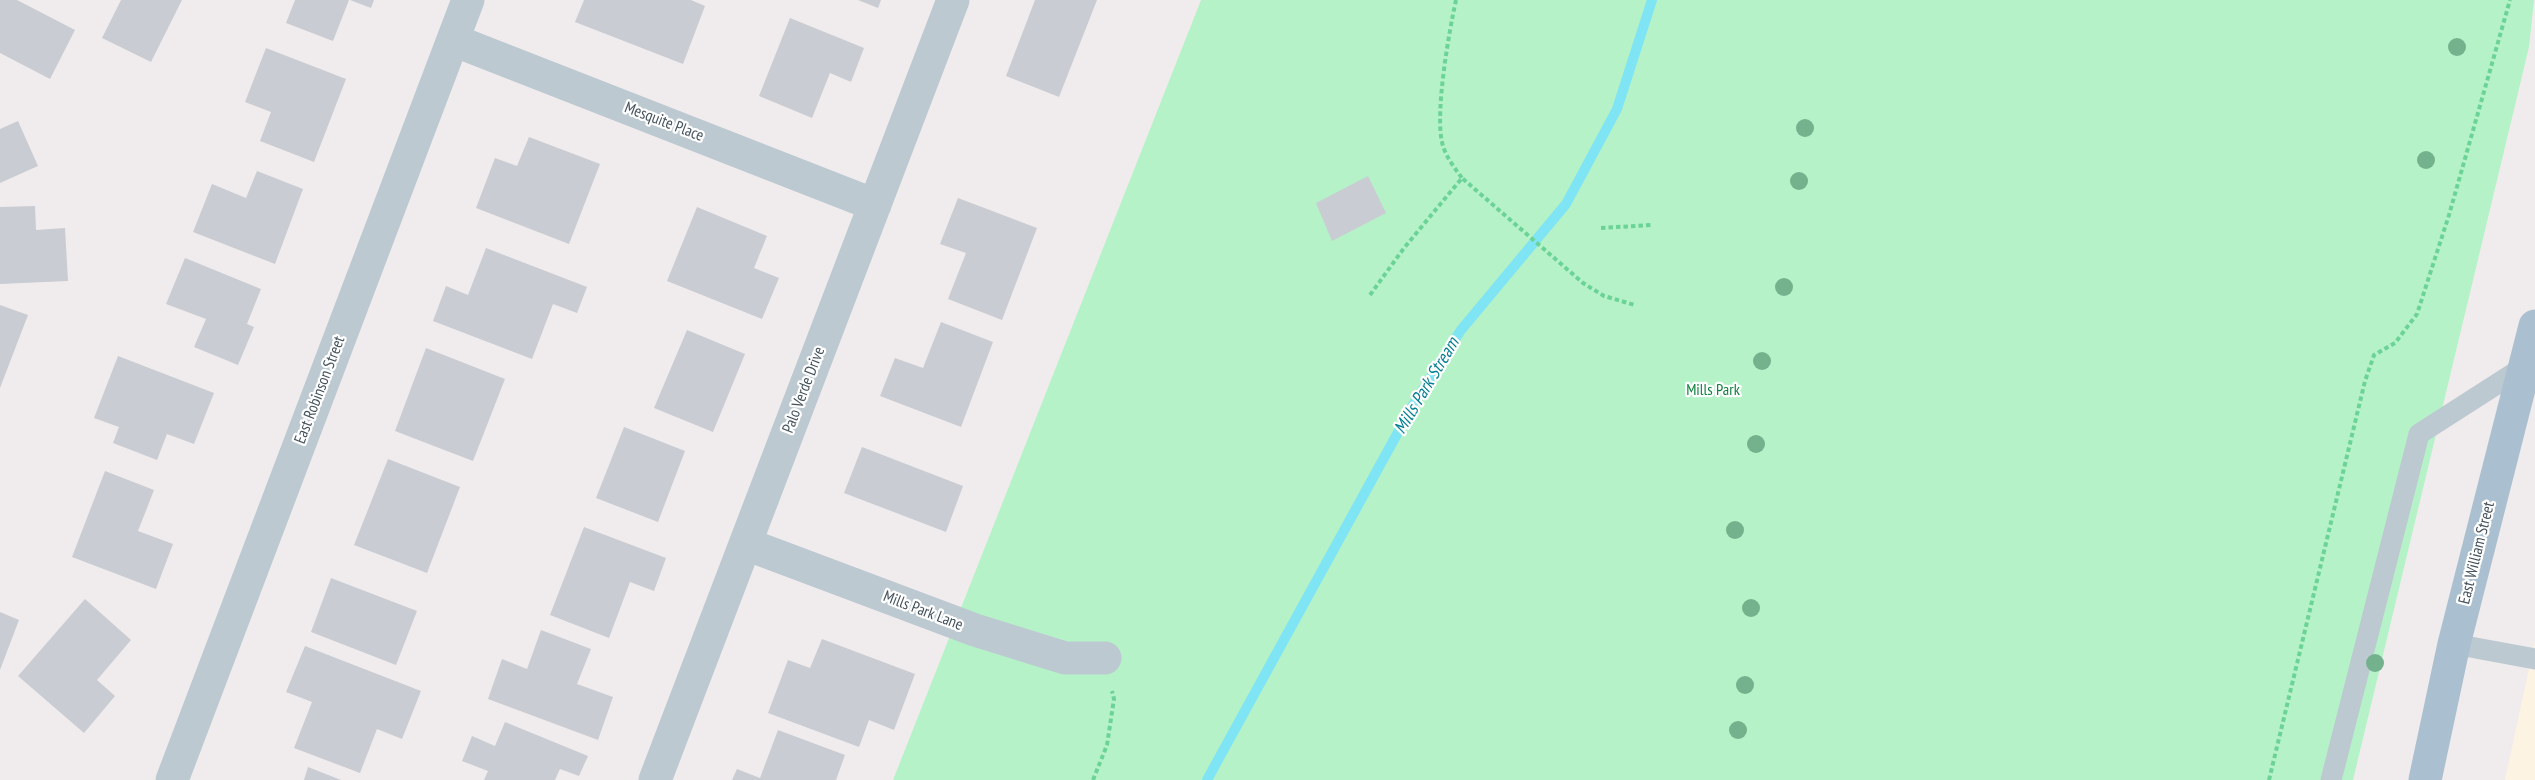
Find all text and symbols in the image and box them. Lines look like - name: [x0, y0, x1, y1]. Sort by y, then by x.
- street label: Mesquite Place: [622, 98, 706, 146]
- street label: East Robinson Street: [291, 333, 349, 447]
- water label: Mills Park Stream: [1390, 334, 1464, 438]
- street label: Palo Verde Drive: [779, 344, 829, 436]
- park label: Mills Park: [1686, 380, 1740, 400]
- street label: East William Street: [2455, 500, 2499, 606]
- street label: Mills Park Lane: [881, 587, 965, 635]

